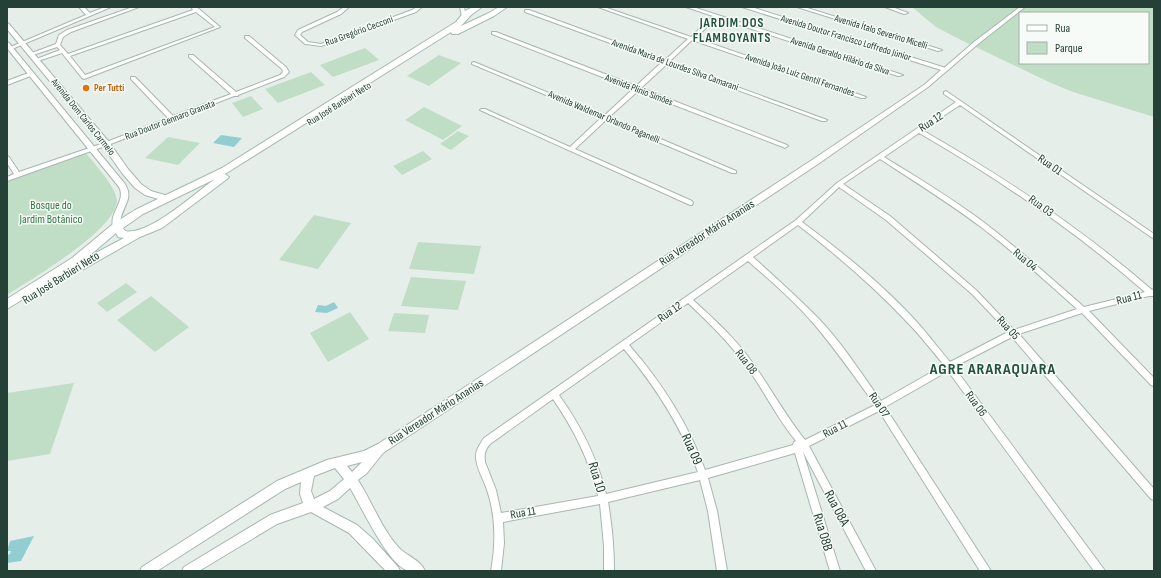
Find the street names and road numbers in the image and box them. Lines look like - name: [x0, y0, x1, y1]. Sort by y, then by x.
- street label: Avenida Doutor Francisco Loffredo Júnior: [778, 12, 913, 64]
- street label: Avenida Ítalo Severino Micelli: [832, 12, 929, 52]
- street label: Rua Gregório Cecconi: [323, 13, 395, 49]
- street label: Avenida Geraldo Hilário da Silva: [788, 34, 891, 78]
- street label: Avenida Maria de Lourdes Silva Camarani: [609, 36, 740, 94]
- street label: Avenida João Luiz Gentil Fernandes: [743, 50, 857, 100]
- street label: Avenida Plínio Simões: [602, 71, 675, 109]
- street label: Avenida Dom Carlos Carmelo: [48, 75, 118, 158]
- street label: Rua José Barbieri Neto: [305, 79, 373, 129]
- street label: Avenida Waldemar Orlando Paganelli: [545, 88, 662, 146]
- street label: Rua Doutor Gennaro Granata: [123, 97, 217, 143]
- street label: Rua 12: [916, 109, 946, 135]
- street label: Rua 01: [1035, 151, 1066, 179]
- street label: Rua 03: [1025, 192, 1057, 220]
- street label: Rua Vereador Mário Ananias: [656, 197, 758, 269]
- street label: Rua 04: [1010, 245, 1040, 275]
- street label: Rua José Barbieri Neto: [20, 248, 102, 308]
- street label: Rua 11: [1115, 287, 1144, 309]
- street label: Rua 12: [655, 298, 685, 326]
- street label: Rua 05: [993, 313, 1023, 343]
- street label: Rua 08: [732, 346, 760, 378]
- street label: Rua Vereador Mário Ananias: [385, 376, 487, 448]
- street label: Rua 06: [962, 388, 990, 420]
- street label: Rua 07: [865, 390, 893, 421]
- street label: Rua 11: [820, 416, 850, 442]
- street label: Rua 09: [678, 431, 706, 467]
- street label: Rua 10: [584, 460, 610, 494]
- street label: Rua 08A: [821, 487, 854, 530]
- street label: Rua 11: [509, 503, 538, 523]
- street label: Rua 08B: [809, 511, 837, 553]

